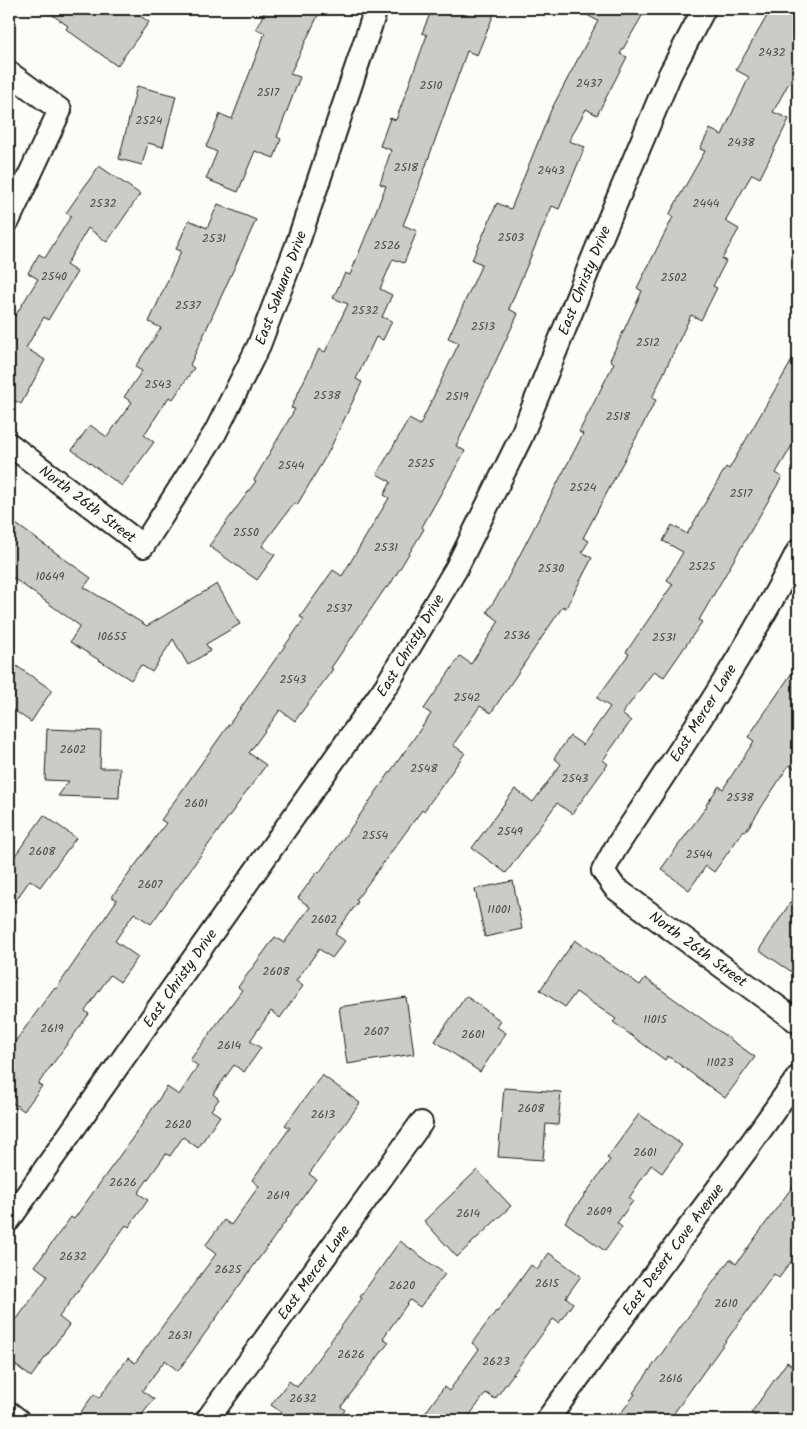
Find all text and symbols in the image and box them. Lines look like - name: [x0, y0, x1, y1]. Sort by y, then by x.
- house number: 2432: [758, 43, 786, 62]
- house number: 2437: [576, 74, 602, 93]
- house number: 2510: [419, 76, 443, 95]
- house number: 2517: [257, 83, 280, 102]
- house number: 2524: [135, 111, 163, 130]
- house number: 2438: [727, 133, 756, 152]
- house number: 2518: [394, 158, 419, 177]
- house number: 2443: [537, 161, 565, 180]
- house number: 2532: [89, 194, 117, 213]
- house number: 2444: [693, 194, 720, 213]
- street label: East Christy Drive: [552, 222, 618, 339]
- street label: East Sahuaro Drive: [249, 228, 314, 349]
- house number: 2503: [498, 228, 524, 247]
- house number: 2531: [202, 229, 226, 248]
- house number: 2526: [373, 236, 401, 255]
- house number: 2540: [41, 267, 67, 286]
- house number: 2502: [661, 268, 687, 287]
- house number: 2537: [175, 296, 201, 315]
- house number: 2532: [351, 301, 379, 320]
- house number: 2513: [471, 317, 495, 336]
- house number: 2512: [636, 333, 660, 352]
- house number: 2543: [145, 375, 172, 394]
- house number: 2538: [313, 386, 342, 405]
- house number: 2519: [445, 387, 469, 406]
- house number: 2518: [606, 407, 631, 426]
- house number: 2525: [408, 454, 436, 473]
- house number: 2544: [278, 456, 305, 475]
- street label: North 26th Street: [33, 460, 141, 550]
- house number: 2524: [569, 478, 597, 497]
- house number: 2517: [730, 484, 753, 503]
- house number: 2550: [233, 523, 259, 542]
- house number: 2531: [374, 538, 398, 557]
- house number: 2525: [689, 557, 717, 576]
- house number: 2530: [538, 559, 564, 578]
- house number: 10649: [36, 567, 65, 586]
- street label: East Christy Drive: [371, 590, 451, 702]
- house number: 2537: [326, 599, 352, 618]
- house number: 2536: [504, 626, 530, 645]
- house number: 10655: [97, 627, 128, 646]
- house number: 2531: [652, 628, 676, 647]
- street label: East Mercer Lane: [664, 659, 744, 767]
- house number: 2543: [280, 670, 307, 689]
- house number: 2542: [453, 688, 481, 707]
- house number: 2602: [60, 740, 86, 759]
- house number: 2548: [410, 759, 438, 778]
- house number: 2543: [562, 769, 589, 788]
- house number: 2538: [726, 788, 755, 807]
- house number: 2601: [184, 794, 208, 813]
- house number: 2549: [497, 822, 523, 841]
- house number: 2554: [362, 826, 389, 845]
- house number: 2608: [29, 842, 56, 861]
- house number: 2544: [686, 845, 713, 864]
- house number: 2607: [137, 875, 163, 894]
- house number: 11001: [487, 900, 511, 919]
- street label: North 26th Street: [643, 906, 752, 994]
- house number: 2602: [311, 910, 337, 929]
- street label: East Christy Drive: [137, 924, 224, 1033]
- house number: 2608: [263, 962, 290, 981]
- house number: 11015: [643, 1010, 668, 1029]
- house number: 2619: [40, 1019, 64, 1038]
- house number: 2607: [363, 1022, 389, 1041]
- house number: 2601: [461, 1025, 485, 1044]
- house number: 2614: [217, 1036, 241, 1055]
- house number: 11023: [706, 1053, 734, 1072]
- house number: 2608: [518, 1099, 545, 1118]
- house number: 2613: [311, 1105, 335, 1124]
- house number: 2620: [165, 1115, 191, 1134]
- house number: 2601: [633, 1143, 657, 1162]
- house number: 2626: [109, 1173, 137, 1192]
- street label: East Desert Cove Avenue: [617, 1178, 731, 1321]
- house number: 2619: [266, 1186, 290, 1205]
- house number: 2609: [586, 1202, 612, 1221]
- house number: 2614: [456, 1204, 480, 1223]
- street label: East Mercer Lane: [272, 1220, 357, 1325]
- house number: 2632: [59, 1247, 87, 1266]
- house number: 2625: [214, 1260, 243, 1279]
- house number: 2615: [535, 1274, 560, 1293]
- house number: 2620: [389, 1276, 415, 1295]
- house number: 2610: [714, 1294, 738, 1313]
- house number: 2631: [168, 1326, 192, 1345]
- house number: 2626: [337, 1345, 365, 1364]
- house number: 2623: [482, 1352, 510, 1371]
- house number: 2616: [659, 1369, 683, 1388]
- house number: 2632: [289, 1389, 317, 1408]

